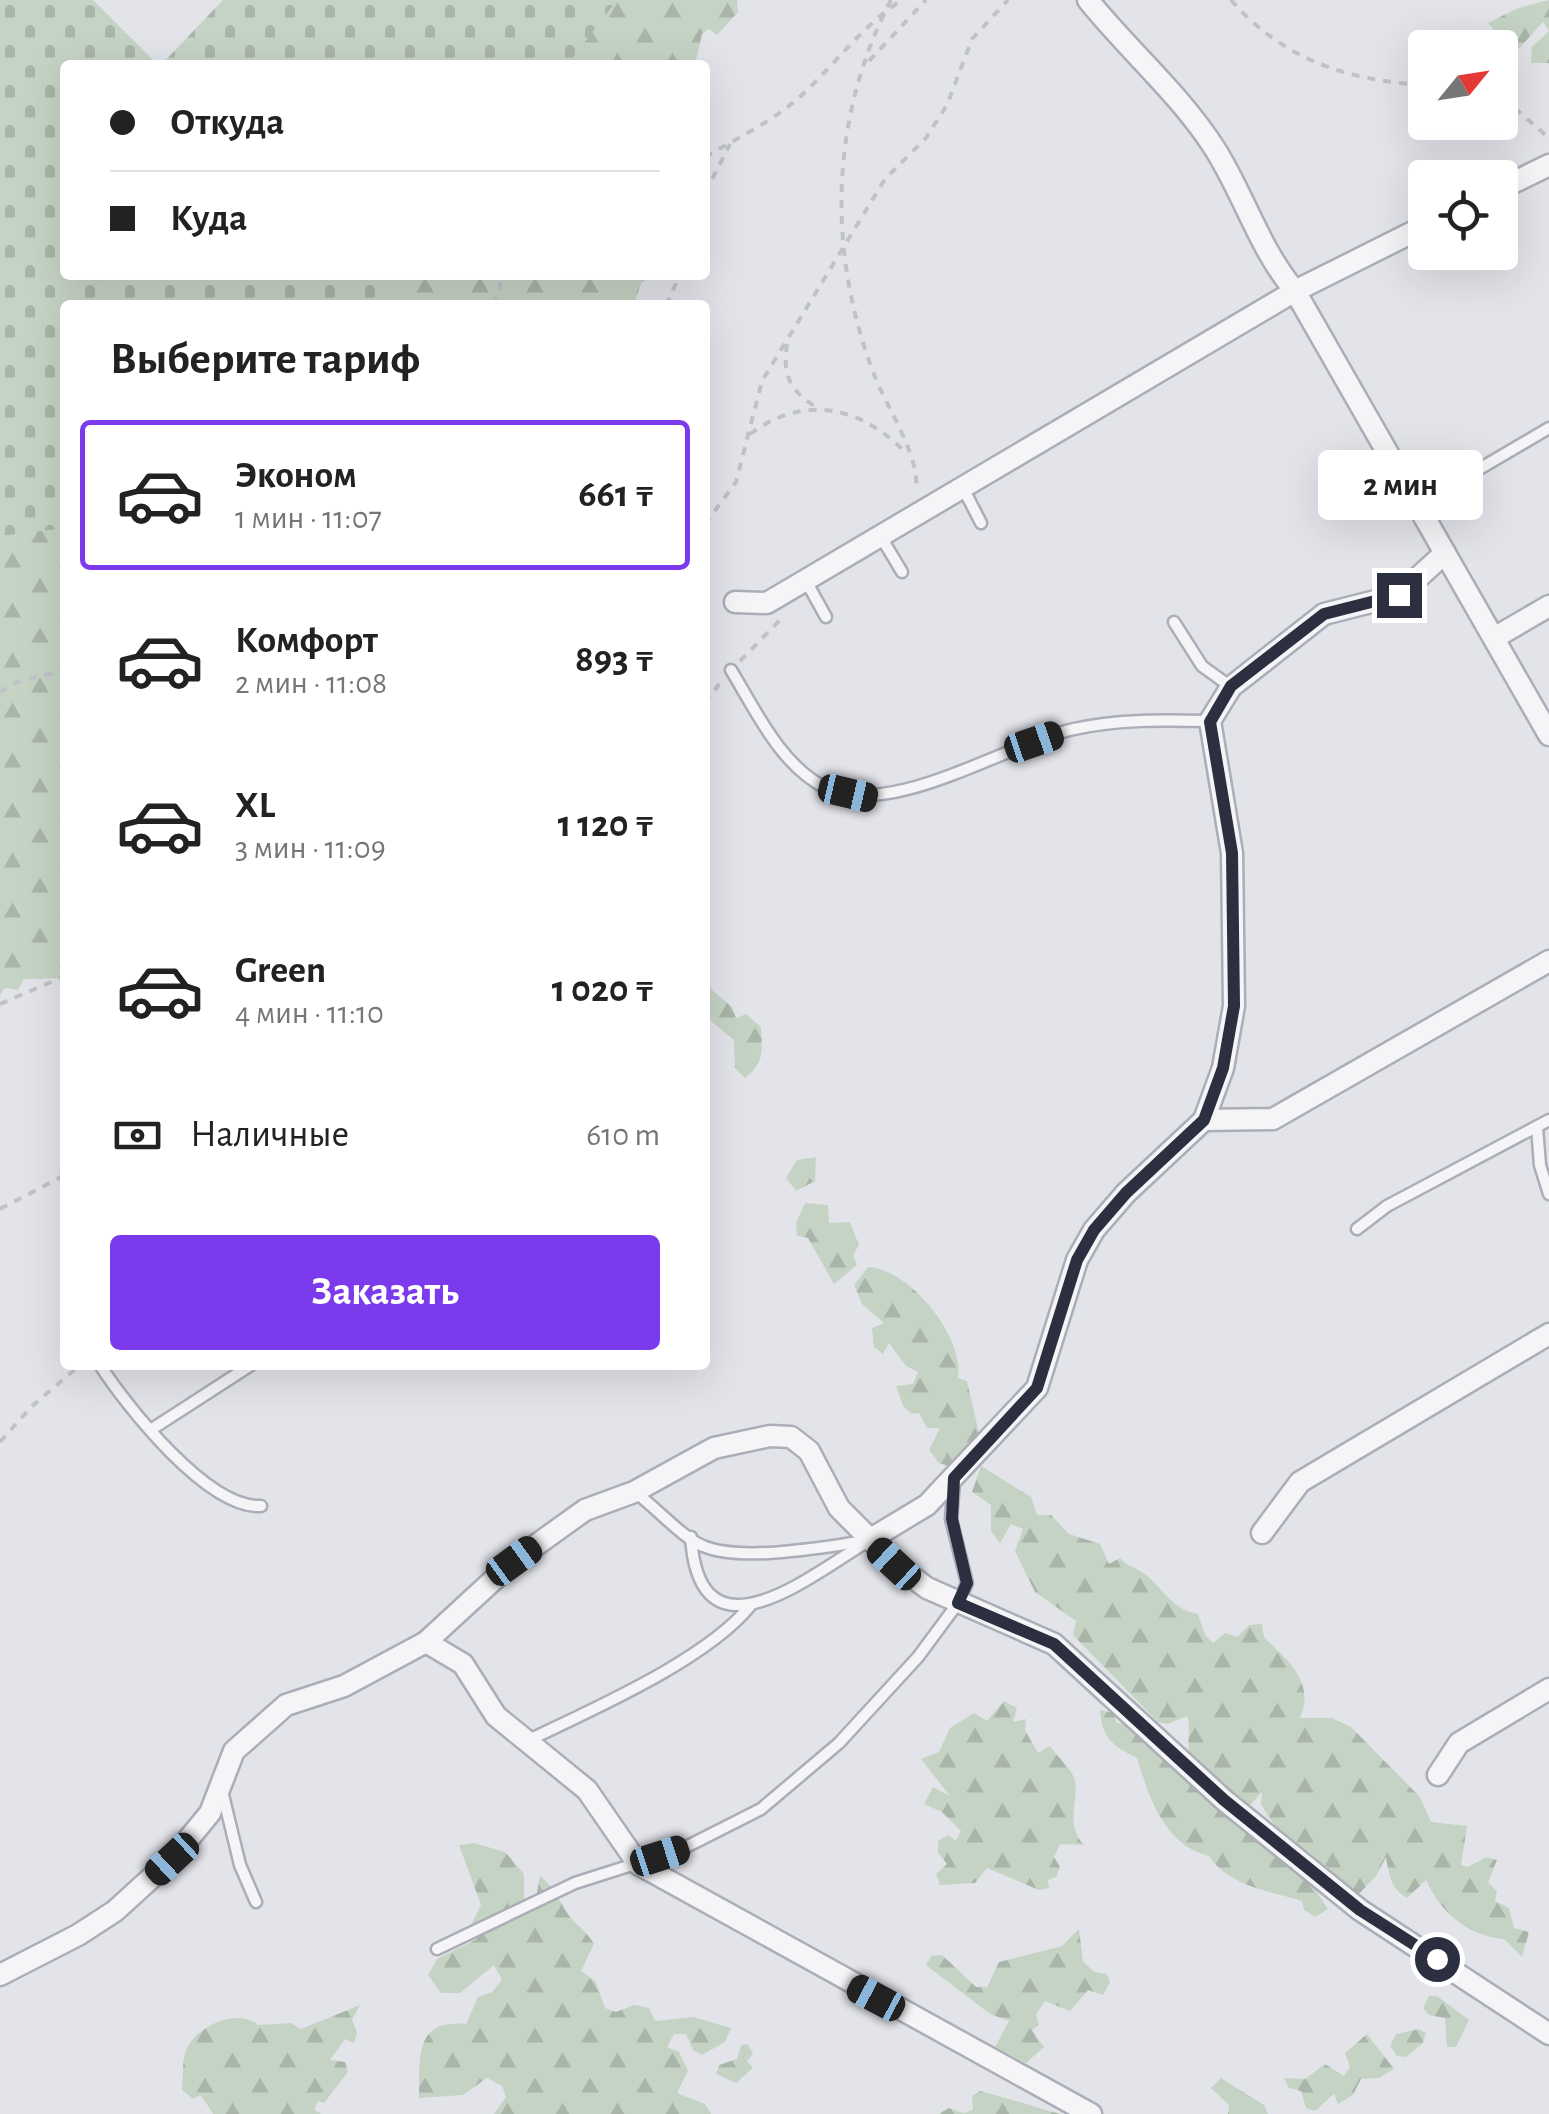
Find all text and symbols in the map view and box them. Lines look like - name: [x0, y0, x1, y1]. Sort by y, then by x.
- north arrow: [1408, 30, 1518, 140]
- map controls: [1408, 30, 1518, 270]
- text: Откуда: [170, 104, 284, 142]
- button: locate: [1408, 160, 1518, 270]
- text: Куда: [170, 200, 247, 238]
- text: Выберите тариф: [110, 337, 420, 382]
- icon: car: [115, 450, 205, 540]
- callout: 2 мин: [1316, 450, 1482, 520]
- text: Эконом: [235, 457, 357, 495]
- text: 2 мин: [1363, 469, 1438, 501]
- text: 661 ₸: [578, 476, 655, 514]
- text: 1 мин · 11:07: [235, 502, 382, 534]
- route end: [1377, 573, 1422, 618]
- icon: car: [115, 615, 205, 705]
- text: Комфорт: [235, 622, 378, 660]
- text: 893 ₸: [575, 641, 655, 679]
- text: 2 мин · 11:08: [235, 667, 387, 699]
- car: [1001, 718, 1067, 766]
- car: [815, 772, 881, 814]
- icon: car: [115, 780, 205, 870]
- text: XL: [235, 787, 275, 825]
- text: 1 120 ₸: [558, 806, 655, 844]
- text: 3 мин · 11:09: [235, 832, 386, 864]
- icon: car: [115, 945, 205, 1035]
- text: Green: [235, 952, 326, 990]
- text: 1 020 ₸: [552, 971, 655, 1009]
- text: 4 мин · 11:10: [235, 997, 384, 1029]
- icon: cash: [110, 1108, 165, 1163]
- text: Наличные: [190, 1116, 349, 1154]
- text: 610 m: [586, 1119, 660, 1151]
- button: Заказать: [110, 1235, 660, 1350]
- car: [481, 1531, 547, 1591]
- car: [862, 1533, 926, 1595]
- car: [140, 1828, 204, 1890]
- car: [627, 1832, 693, 1880]
- route start: [1415, 1937, 1460, 1982]
- car: [842, 1971, 910, 2025]

